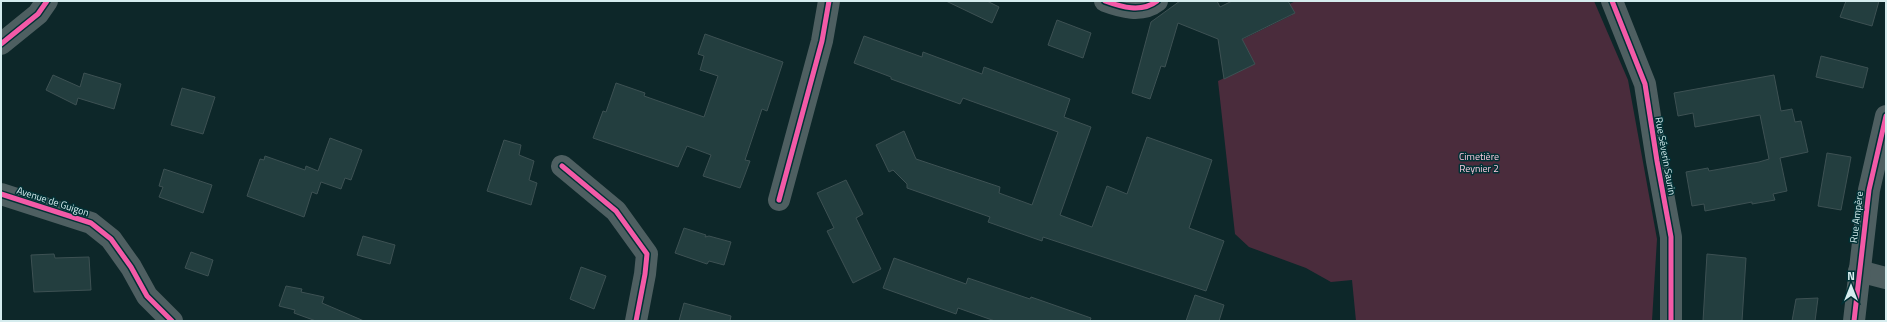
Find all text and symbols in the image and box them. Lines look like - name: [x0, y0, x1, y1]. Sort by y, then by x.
- street label: Rue Séverin Saurin: [1651, 116, 1680, 196]
- park label: Cimetière Reynier 2: [1459, 149, 1499, 176]
- street label: Avenue de Guigon: [15, 183, 91, 220]
- street label: Rue Ampère: [1846, 190, 1867, 244]
- north arrow: [1831, 266, 1871, 306]
- text: N: [1847, 268, 1855, 284]

